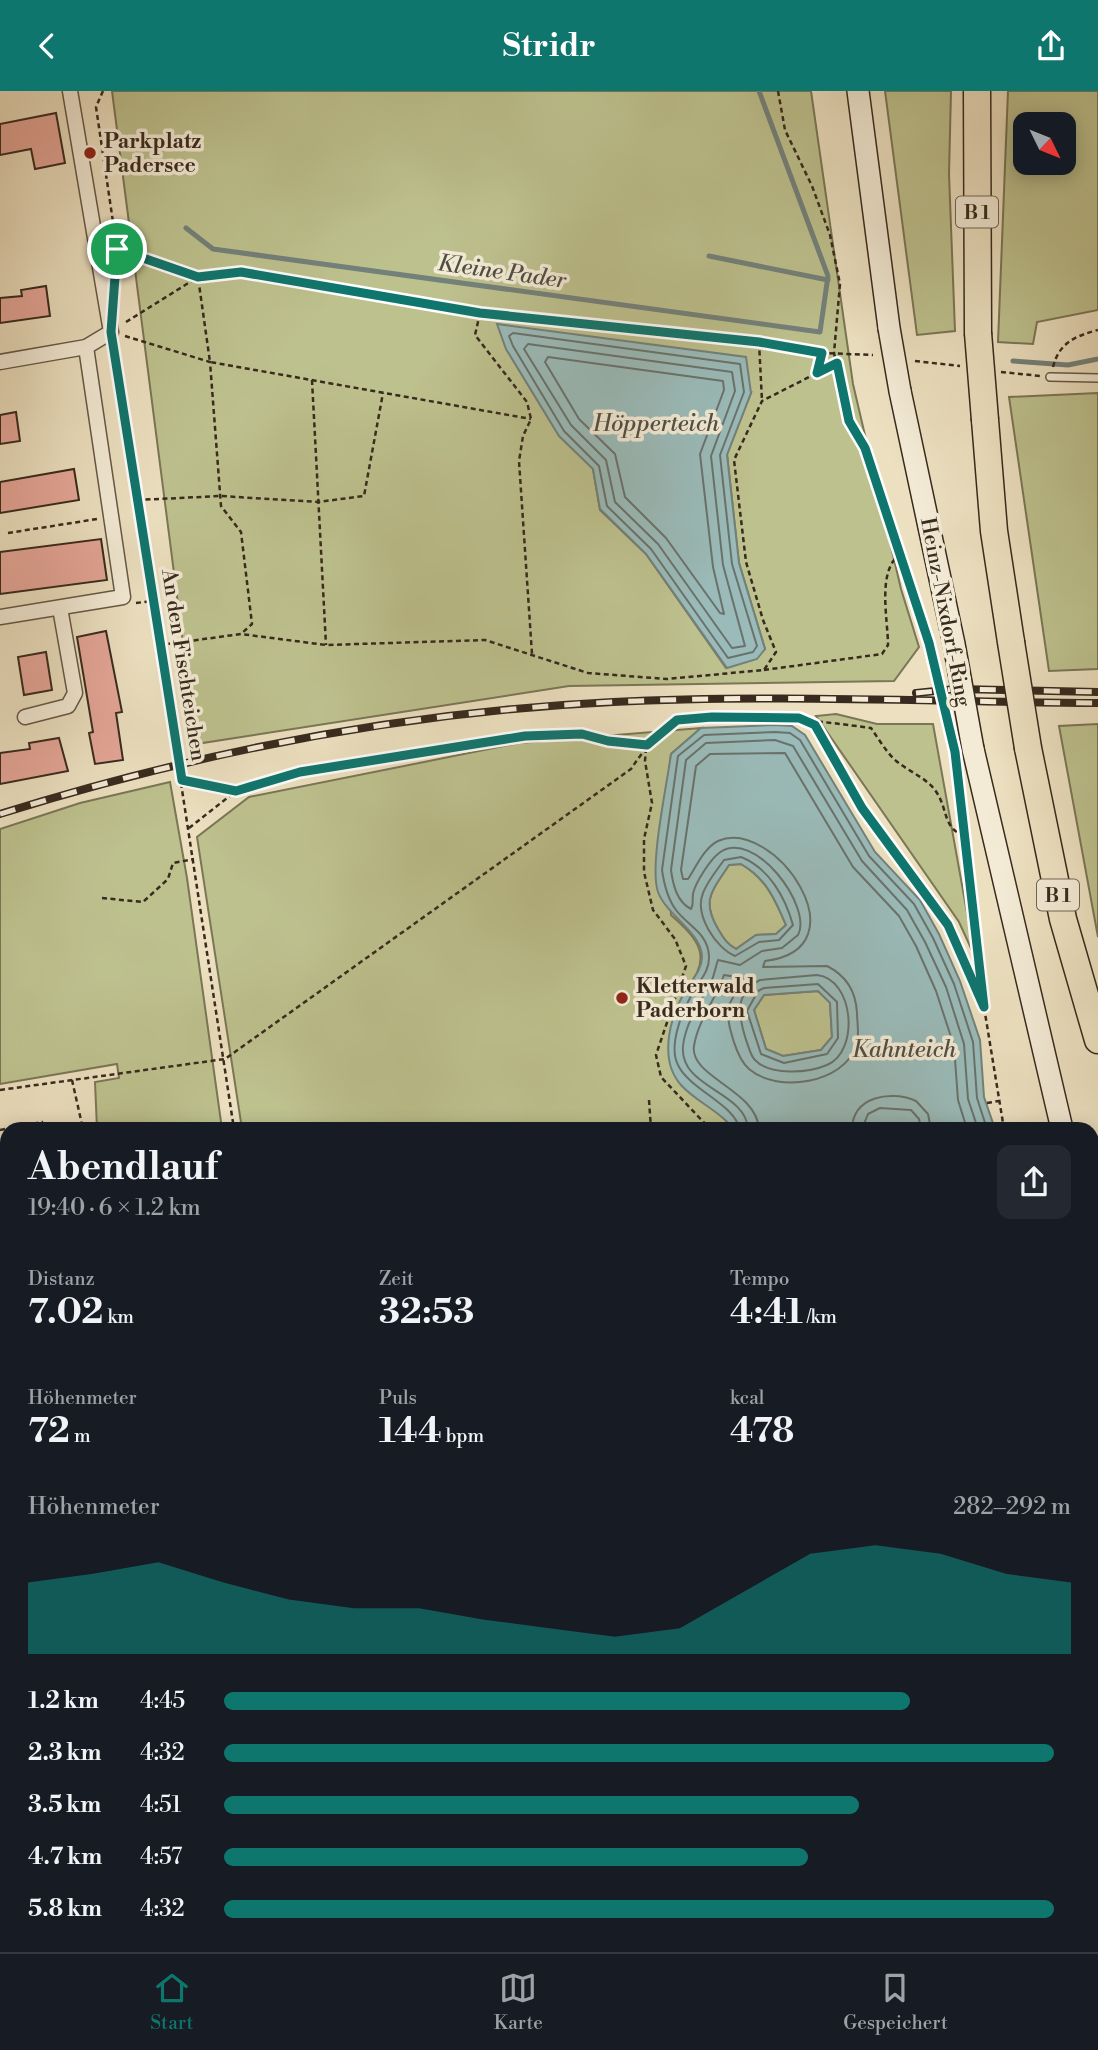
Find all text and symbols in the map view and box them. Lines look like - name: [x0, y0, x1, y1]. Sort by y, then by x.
- text: Stridr: [502, 26, 596, 66]
- icon: back: [28, 27, 66, 65]
- icon: share: [1032, 27, 1070, 65]
- north arrow: [1013, 112, 1076, 175]
- map controls: [1013, 112, 1076, 175]
- place label: Parkplatz Padersee: [104, 129, 201, 179]
- marker: Parkplatz Padersee: [82, 145, 98, 161]
- road number: B 1: [956, 196, 998, 227]
- pin: [87, 219, 147, 279]
- icon: arrive: [98, 230, 136, 268]
- water label: Kleine Pader: [436, 249, 569, 295]
- water label: Höpperteich: [592, 410, 719, 438]
- street label: Heinz-Nixdorf-Ring: [914, 515, 976, 709]
- street label: An den Fischteichen: [155, 566, 211, 764]
- road number: B 1: [1037, 880, 1079, 911]
- place label: Kletterwald Paderborn: [636, 974, 755, 1024]
- marker: Kletterwald Paderborn: [614, 990, 630, 1006]
- water label: Kahnteich: [852, 1036, 956, 1064]
- text: Abendlauf: [28, 1144, 218, 1191]
- button: share: [997, 1145, 1071, 1219]
- text: 19:40 · 6 × 1.2 km: [28, 1194, 201, 1222]
- text: Distanz: [28, 1267, 95, 1291]
- text: Zeit: [379, 1267, 414, 1291]
- text: Tempo: [730, 1267, 789, 1291]
- text: 7.02: [28, 1291, 103, 1334]
- text: 32:53: [379, 1291, 474, 1334]
- text: 4:41: [730, 1291, 803, 1334]
- text: km: [103, 1305, 134, 1329]
- text: /km: [803, 1305, 837, 1329]
- text: Höhenmeter: [28, 1386, 137, 1410]
- text: Puls: [379, 1386, 417, 1410]
- text: kcal: [730, 1386, 764, 1410]
- text: 72: [28, 1410, 70, 1453]
- text: 144: [379, 1410, 442, 1453]
- text: 478: [730, 1410, 794, 1453]
- text: m: [70, 1424, 91, 1448]
- text: bpm: [442, 1424, 484, 1448]
- text: Höhenmeter: [28, 1493, 160, 1521]
- text: 282–292 m: [953, 1493, 1071, 1521]
- text: 1.2 km: [28, 1687, 99, 1715]
- text: 4:45: [140, 1687, 185, 1715]
- text: 2.3 km: [28, 1739, 101, 1767]
- text: 4:32: [140, 1739, 185, 1767]
- text: 3.5 km: [28, 1791, 101, 1819]
- text: 4:51: [140, 1791, 181, 1819]
- text: 4.7 km: [28, 1843, 102, 1871]
- text: 4:57: [140, 1843, 182, 1871]
- text: 5.8 km: [28, 1895, 102, 1923]
- text: 4:32: [140, 1895, 185, 1923]
- tab: Start: [150, 1969, 193, 2035]
- tab: Karte: [494, 1969, 543, 2035]
- tab: Gespeichert: [843, 1969, 948, 2035]

